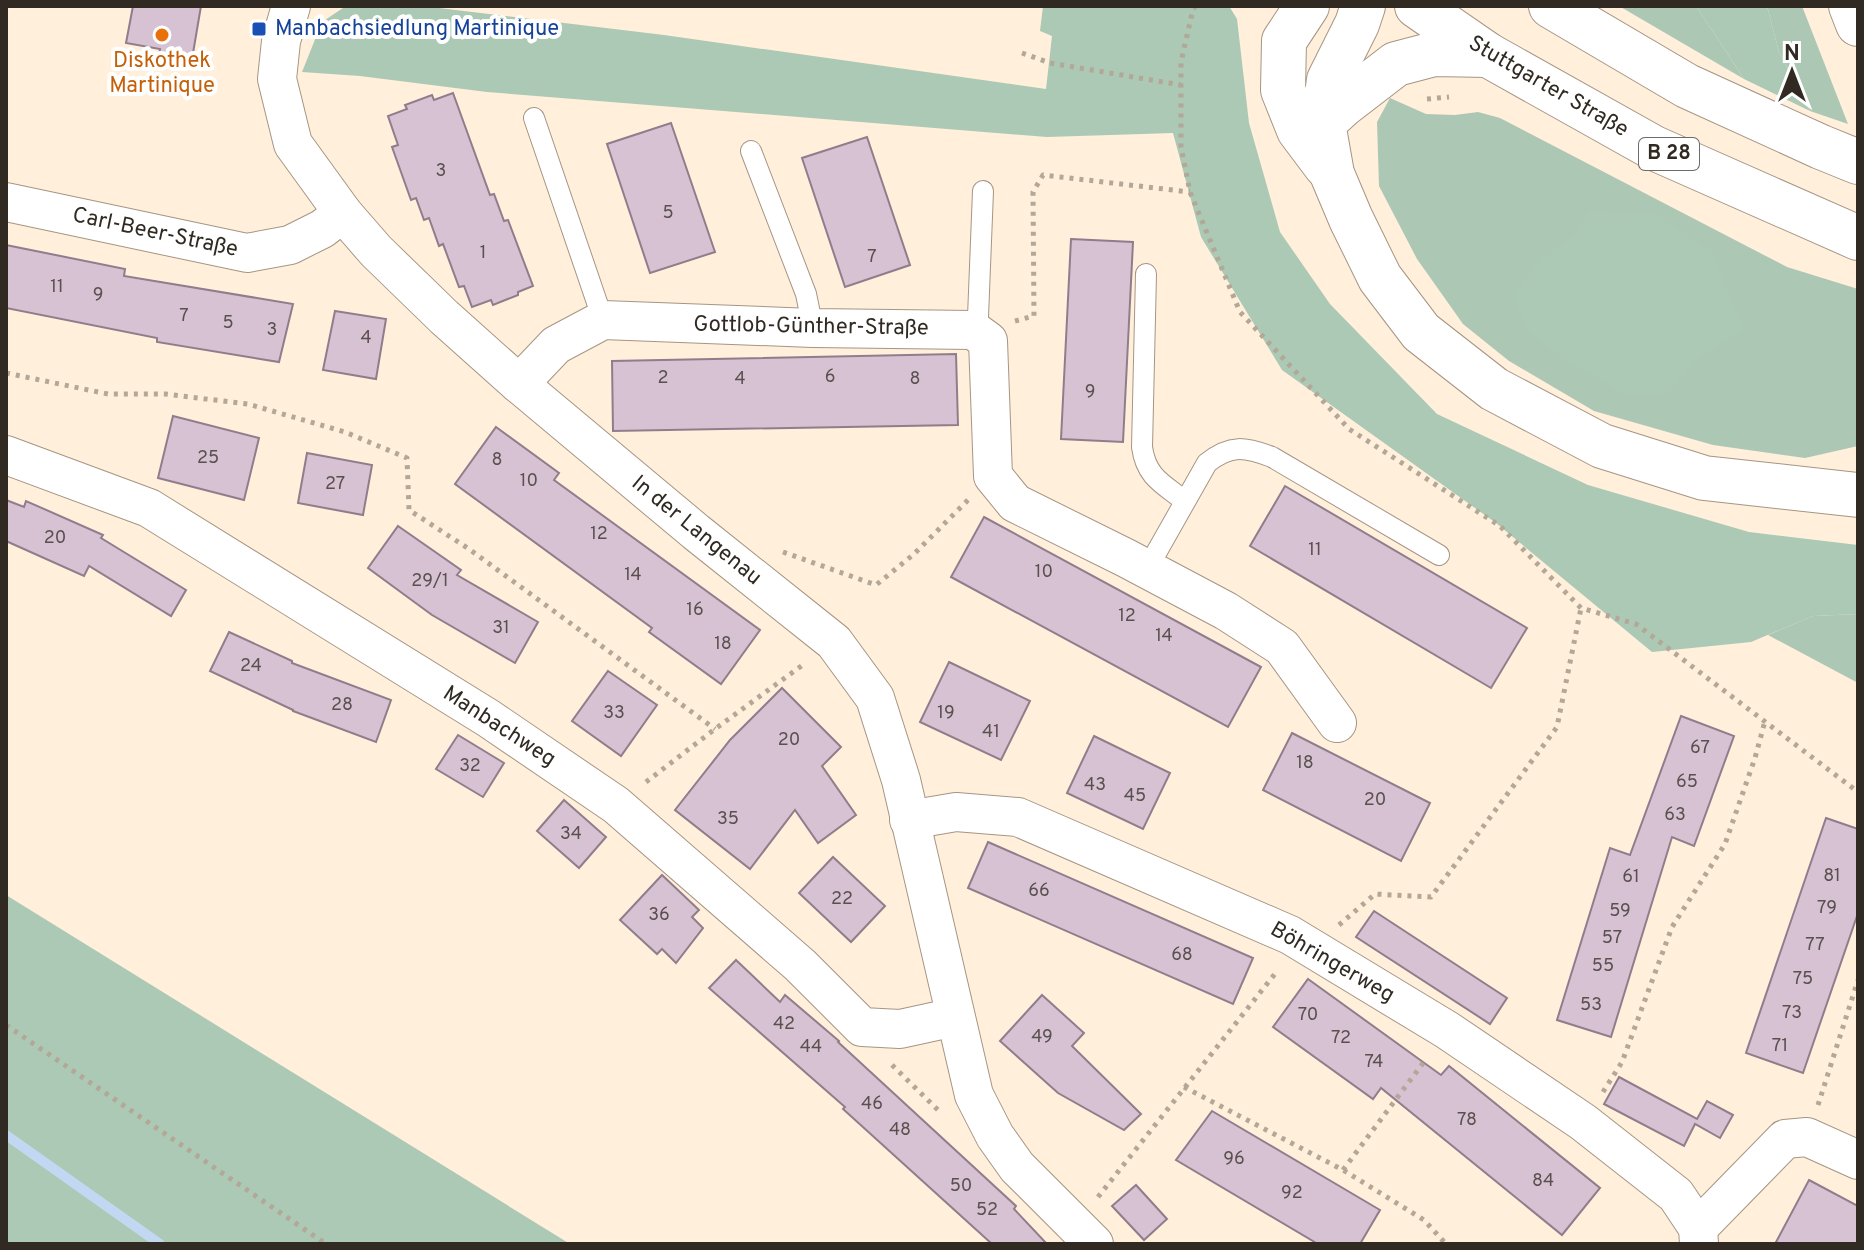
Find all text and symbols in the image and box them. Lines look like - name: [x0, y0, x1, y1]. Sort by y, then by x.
- place label: Manbachsiedlung Martinique: [275, 16, 559, 43]
- marker: Manbachsiedlung Martinique: [250, 20, 268, 38]
- marker: Diskothek Martinique: [153, 26, 171, 44]
- street label: Stuttgarter Straße: [1463, 30, 1633, 144]
- north arrow: [1752, 32, 1832, 112]
- text: N: [1784, 41, 1800, 68]
- place label: Diskothek Martinique: [109, 48, 215, 100]
- road number: B 28: [1639, 138, 1699, 170]
- house number: 3: [436, 160, 446, 183]
- street label: Carl-Beer-Straße: [70, 202, 240, 264]
- house number: 5: [662, 202, 674, 225]
- house number: 1: [480, 242, 486, 265]
- house number: 7: [867, 246, 877, 269]
- house number: 11: [50, 276, 64, 299]
- house number: 9: [93, 284, 103, 307]
- house number: 7: [179, 305, 189, 328]
- street label: Gottlob-Günther-Straße: [693, 311, 929, 343]
- house number: 5: [222, 312, 234, 335]
- house number: 3: [267, 319, 277, 342]
- house number: 4: [360, 327, 372, 350]
- house number: 6: [825, 366, 835, 389]
- house number: 2: [657, 367, 669, 390]
- house number: 4: [734, 368, 746, 391]
- house number: 8: [910, 368, 921, 391]
- house number: 9: [1085, 381, 1095, 404]
- house number: 25: [197, 447, 219, 470]
- house number: 8: [492, 449, 503, 472]
- house number: 10: [520, 470, 538, 493]
- street label: In der Langenau: [625, 470, 767, 592]
- house number: 27: [325, 473, 345, 496]
- house number: 12: [590, 523, 608, 546]
- house number: 20: [44, 527, 66, 550]
- house number: 11: [1308, 539, 1322, 562]
- house number: 10: [1035, 561, 1053, 584]
- house number: 14: [624, 564, 642, 587]
- house number: 29/1: [411, 570, 449, 593]
- house number: 16: [686, 599, 704, 622]
- house number: 12: [1118, 605, 1136, 628]
- house number: 31: [492, 617, 510, 640]
- house number: 14: [1155, 625, 1173, 648]
- house number: 18: [714, 633, 732, 656]
- house number: 24: [240, 655, 262, 678]
- street label: Manbachweg: [437, 681, 561, 773]
- house number: 28: [331, 694, 353, 717]
- house number: 33: [603, 702, 625, 725]
- house number: 19: [937, 702, 955, 725]
- house number: 41: [982, 721, 1000, 744]
- house number: 20: [778, 729, 800, 752]
- house number: 67: [1690, 737, 1710, 760]
- house number: 18: [1296, 752, 1314, 775]
- house number: 32: [459, 755, 481, 778]
- house number: 65: [1676, 771, 1698, 794]
- house number: 43: [1084, 774, 1106, 797]
- house number: 45: [1124, 785, 1146, 808]
- house number: 20: [1364, 789, 1386, 812]
- house number: 63: [1664, 804, 1686, 827]
- house number: 35: [717, 808, 739, 831]
- house number: 34: [560, 823, 582, 846]
- house number: 81: [1823, 865, 1841, 888]
- house number: 61: [1622, 866, 1640, 889]
- house number: 66: [1028, 880, 1050, 903]
- house number: 22: [831, 888, 853, 911]
- house number: 79: [1817, 897, 1837, 920]
- house number: 59: [1609, 900, 1631, 923]
- house number: 36: [648, 904, 670, 927]
- street label: Böhringerweg: [1265, 917, 1399, 1009]
- house number: 57: [1602, 927, 1622, 950]
- house number: 77: [1805, 934, 1825, 957]
- house number: 68: [1171, 944, 1193, 967]
- house number: 55: [1592, 955, 1614, 978]
- house number: 75: [1793, 968, 1813, 991]
- house number: 53: [1580, 994, 1602, 1017]
- house number: 73: [1782, 1002, 1802, 1025]
- house number: 70: [1298, 1004, 1318, 1027]
- house number: 42: [773, 1013, 795, 1036]
- house number: 49: [1031, 1026, 1053, 1049]
- house number: 72: [1331, 1027, 1351, 1050]
- house number: 71: [1772, 1035, 1788, 1058]
- house number: 44: [800, 1036, 822, 1059]
- house number: 74: [1365, 1051, 1383, 1074]
- house number: 46: [861, 1093, 883, 1116]
- house number: 78: [1457, 1109, 1477, 1132]
- house number: 48: [889, 1119, 911, 1142]
- house number: 96: [1223, 1148, 1245, 1171]
- house number: 84: [1532, 1170, 1554, 1193]
- house number: 50: [950, 1175, 972, 1198]
- house number: 92: [1281, 1182, 1303, 1205]
- house number: 52: [976, 1199, 998, 1222]

